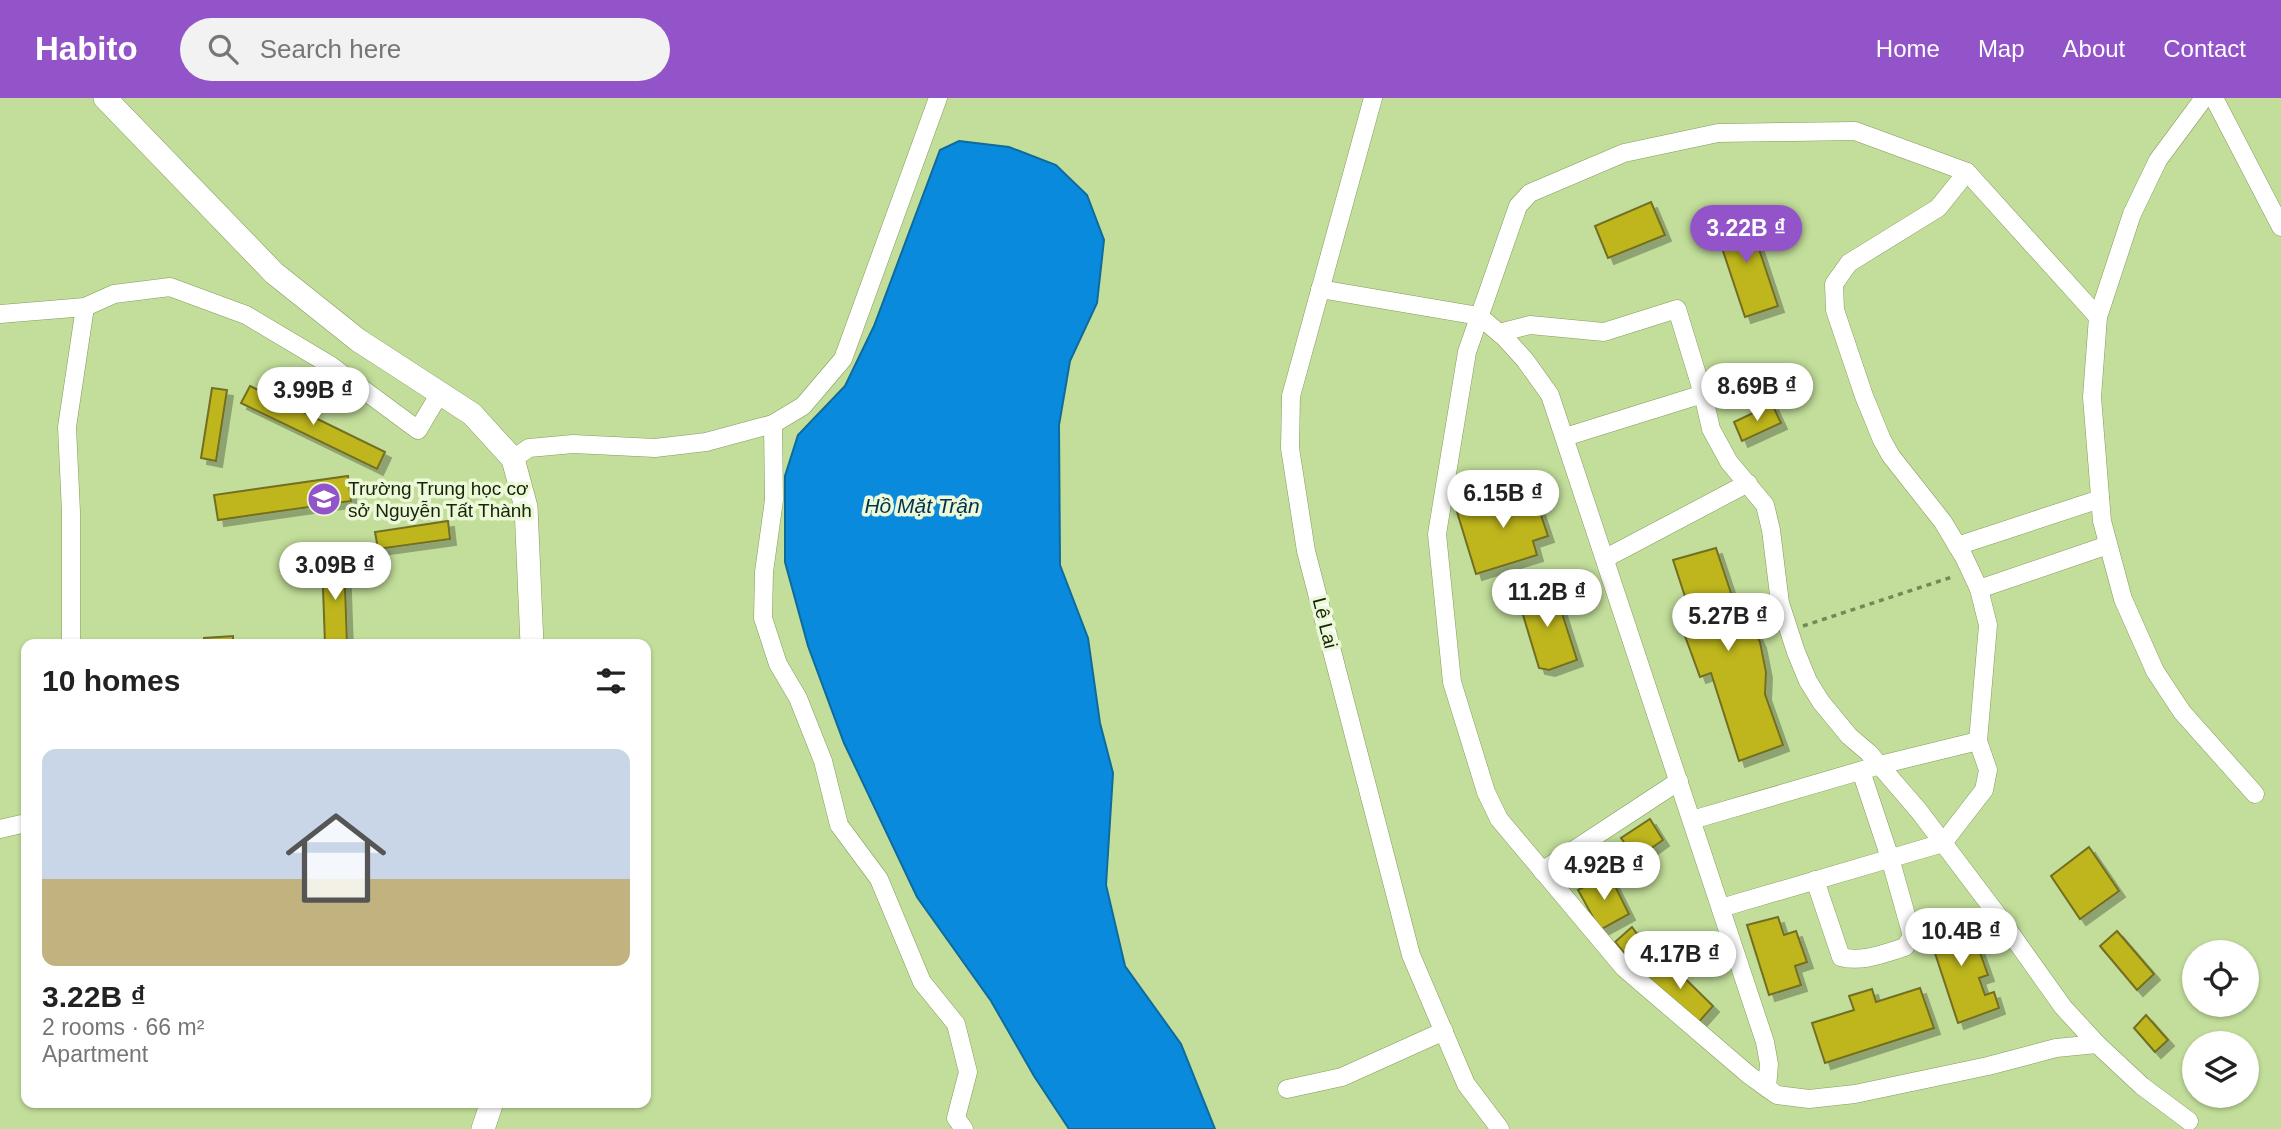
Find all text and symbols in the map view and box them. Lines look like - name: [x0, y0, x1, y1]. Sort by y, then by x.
- search box: [180, 18, 670, 81]
- text: Habito: [35, 30, 138, 67]
- icon: search: [204, 30, 242, 68]
- text: Search here: [260, 34, 401, 64]
- text: Home: [1876, 35, 1940, 62]
- text: Map: [1978, 35, 2025, 62]
- text: About: [2063, 35, 2125, 62]
- text: Contact: [2163, 35, 2246, 62]
- pin: 3.22B ₫: [1681, 206, 1811, 265]
- text: 3.22B ₫: [1706, 215, 1786, 241]
- pin: 8.69B ₫: [1692, 364, 1822, 423]
- pin: 3.99B ₫: [248, 368, 378, 427]
- text: 8.69B ₫: [1717, 373, 1797, 399]
- text: 3.99B ₫: [273, 377, 353, 403]
- pin: 6.15B ₫: [1438, 470, 1568, 530]
- place label: Trường Trung học cơ sở Nguyễn Tất Thành: [348, 478, 532, 521]
- school or university icon: Trường Trung học cơ sở Nguyễn Tất Thành: [305, 480, 343, 518]
- text: 6.15B ₫: [1463, 480, 1543, 506]
- water label: Hồ Mặt Trận: [864, 494, 980, 517]
- pin: 3.09B ₫: [270, 542, 400, 602]
- text: 3.09B ₫: [295, 552, 375, 578]
- pin: 11.2B ₫: [1482, 570, 1612, 629]
- text: 11.2B ₫: [1508, 579, 1586, 605]
- pin: 5.27B ₫: [1663, 594, 1793, 653]
- street label: Lê Lai: [1309, 595, 1341, 651]
- text: 5.27B ₫: [1688, 603, 1768, 629]
- icon: filters: [592, 662, 630, 700]
- text: 10 homes: [42, 664, 180, 697]
- icon: home: [273, 795, 399, 921]
- pin: 4.92B ₫: [1539, 842, 1669, 902]
- text: 4.92B ₫: [1564, 852, 1644, 878]
- pin: 10.4B ₫: [1896, 908, 2026, 968]
- text: 10.4B ₫: [1921, 918, 2001, 944]
- pin: 4.17B ₫: [1615, 932, 1745, 991]
- map controls: [2182, 940, 2259, 1108]
- button: locate: [2182, 940, 2259, 1017]
- text: 4.17B ₫: [1640, 941, 1720, 967]
- text: 3.22B ₫: [42, 980, 146, 1013]
- text: 2 rooms · 66 m²: [42, 1014, 204, 1040]
- button: layers: [2182, 1031, 2259, 1108]
- text: Apartment: [42, 1041, 148, 1067]

